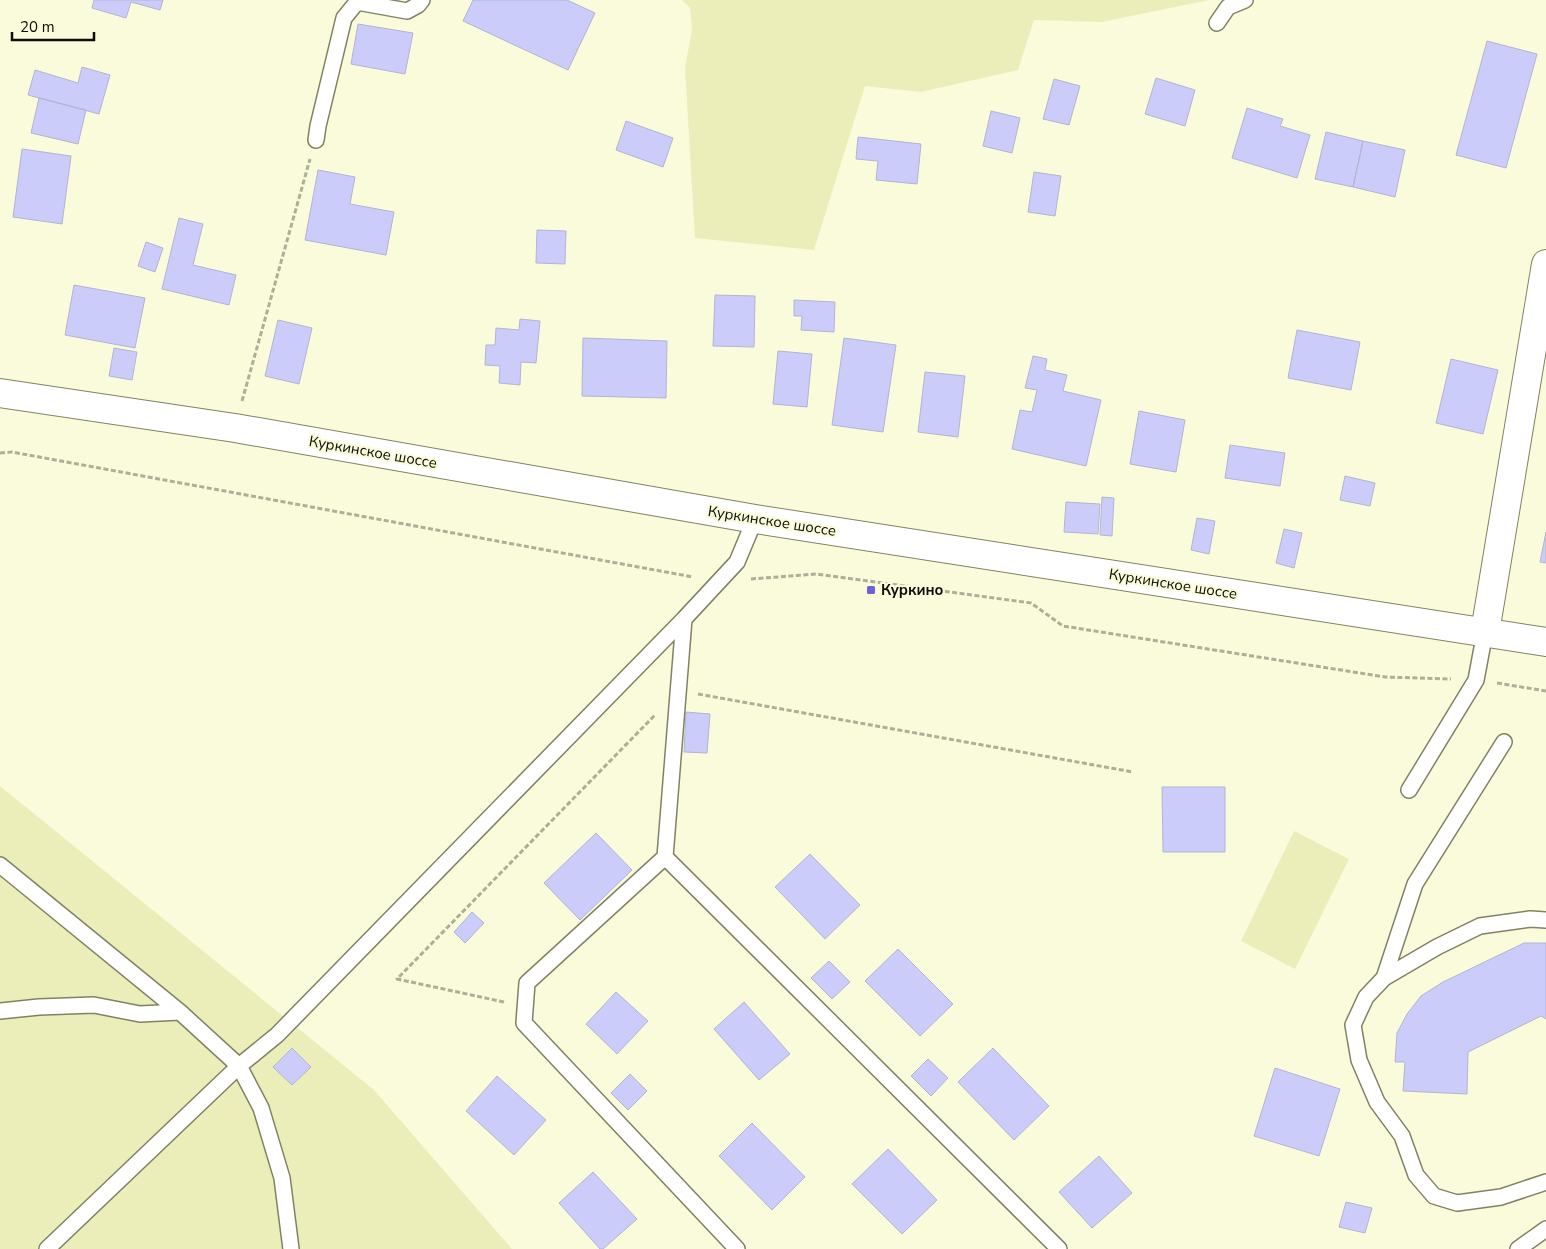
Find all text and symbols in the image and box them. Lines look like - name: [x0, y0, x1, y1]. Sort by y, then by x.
- scale bar: [12, 10, 95, 42]
- text: 20 m: [20, 17, 55, 37]
- street label: Куркинское шоссе: [307, 431, 439, 473]
- street label: Куркинское шоссе: [706, 501, 838, 541]
- street label: Куркинское шоссе: [1107, 564, 1239, 604]
- place label: Куркино: [881, 580, 944, 600]
- marker: Куркино: [865, 584, 877, 596]

